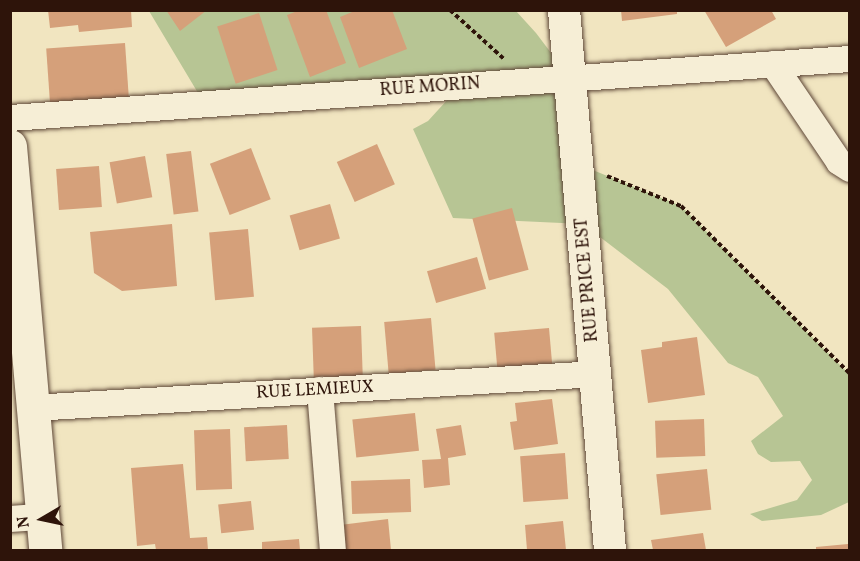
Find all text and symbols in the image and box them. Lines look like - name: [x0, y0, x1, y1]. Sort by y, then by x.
- street label: RUE MORIN: [379, 74, 481, 102]
- street label: RUE PRICE EST: [572, 217, 604, 343]
- street label: RUE LEMIEUX: [256, 377, 374, 405]
- north arrow: [12, 489, 72, 549]
- text: N: [12, 514, 36, 529]

